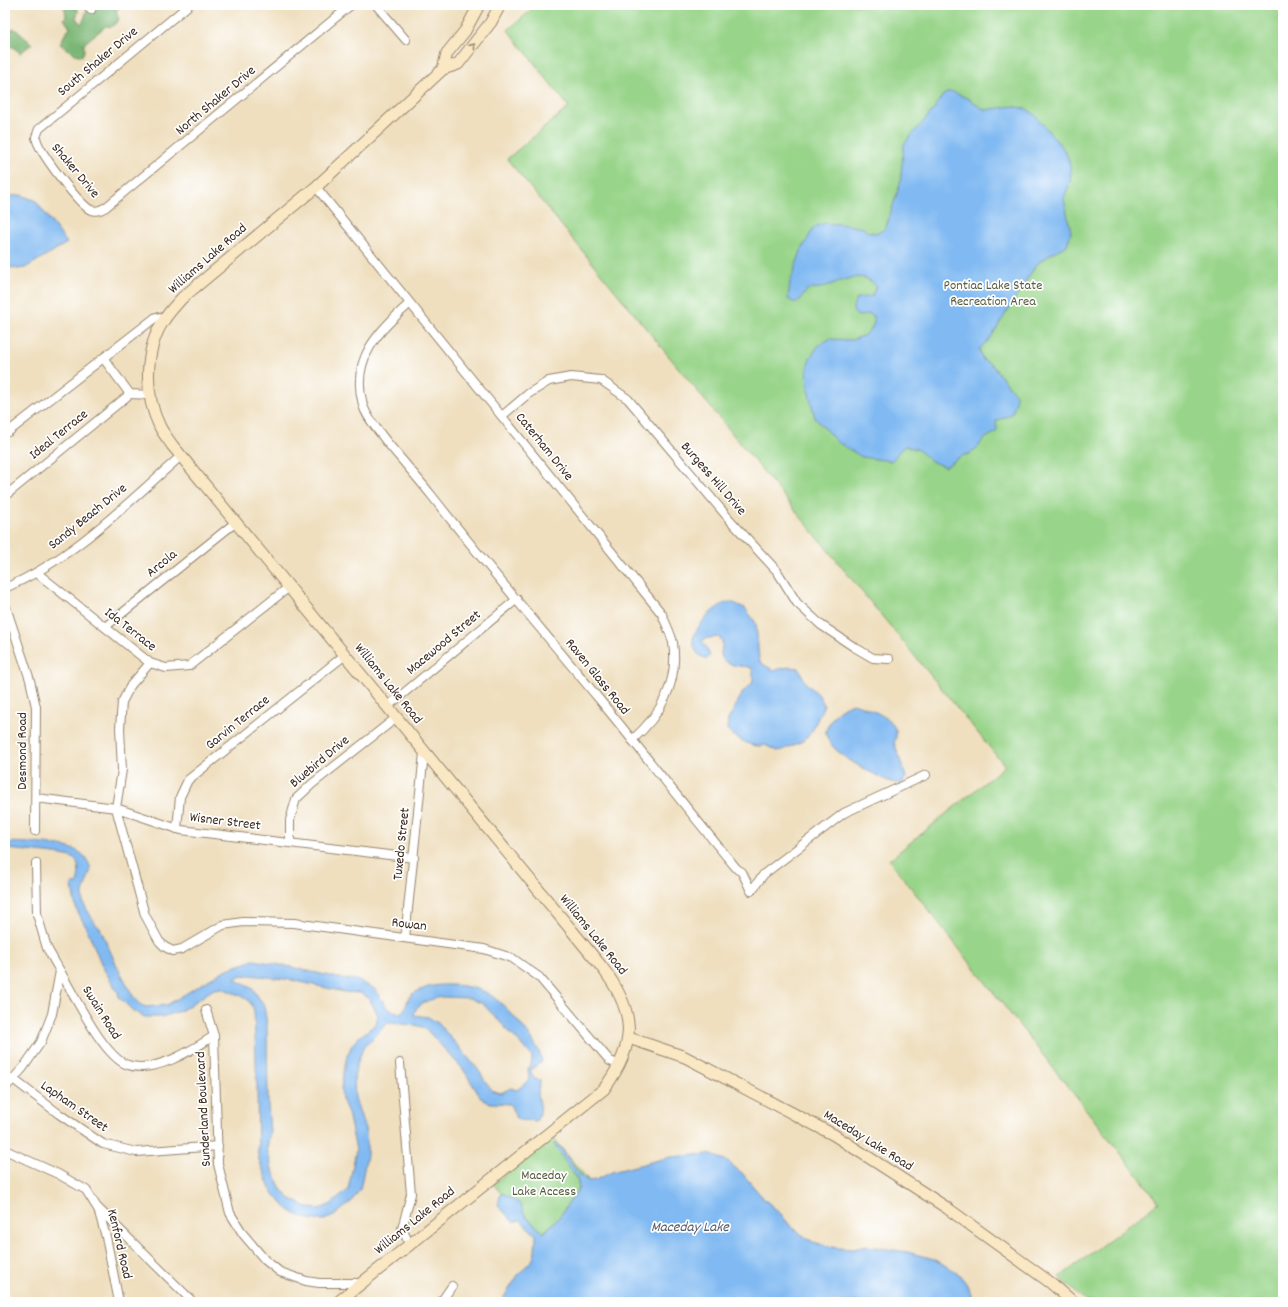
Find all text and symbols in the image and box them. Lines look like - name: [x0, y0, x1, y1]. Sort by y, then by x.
- street label: South Shaker Drive: [53, 22, 143, 102]
- one-way arrow: [468, 43, 475, 50]
- street label: North Shaker Drive: [171, 61, 261, 141]
- street label: Shaker Drive: [46, 139, 104, 203]
- street label: Williams Lake Road: [164, 219, 252, 299]
- park label: Pontiac Lake State Recreation Area: [944, 276, 1042, 312]
- street label: Ideal Terrace: [25, 405, 93, 465]
- street label: Caterham Drive: [510, 409, 578, 485]
- street label: Burgess Hill Drive: [675, 438, 751, 520]
- street label: Sandy Beach Drive: [44, 479, 132, 555]
- street label: Arcola: [142, 545, 182, 583]
- street label: Ida Terrace: [100, 603, 160, 657]
- street label: Macewood Street: [402, 606, 486, 680]
- street label: Raven Glass Road: [560, 634, 634, 720]
- street label: Williams Lake Road: [349, 639, 427, 729]
- street label: Garvin Terrace: [202, 691, 274, 755]
- street label: Desmond Road: [13, 712, 33, 790]
- street label: Bluebird Drive: [286, 731, 354, 793]
- street label: Tuxedo Street: [388, 807, 416, 881]
- street label: Wisner Street: [188, 808, 262, 836]
- street label: Williams Lake Road: [554, 890, 632, 980]
- street label: Rowan: [390, 913, 428, 937]
- street label: Swain Road: [77, 982, 125, 1044]
- street label: Sunderland Boulevard: [191, 1051, 217, 1167]
- street label: Lapham Street: [36, 1076, 112, 1138]
- street label: Maceday Lake Road: [819, 1105, 917, 1177]
- park label: Maceday Lake Access: [512, 1166, 576, 1202]
- street label: Williams Lake Road: [370, 1182, 460, 1260]
- street label: Kenford Road: [101, 1207, 137, 1281]
- water label: Maceday Lake: [651, 1217, 730, 1239]

